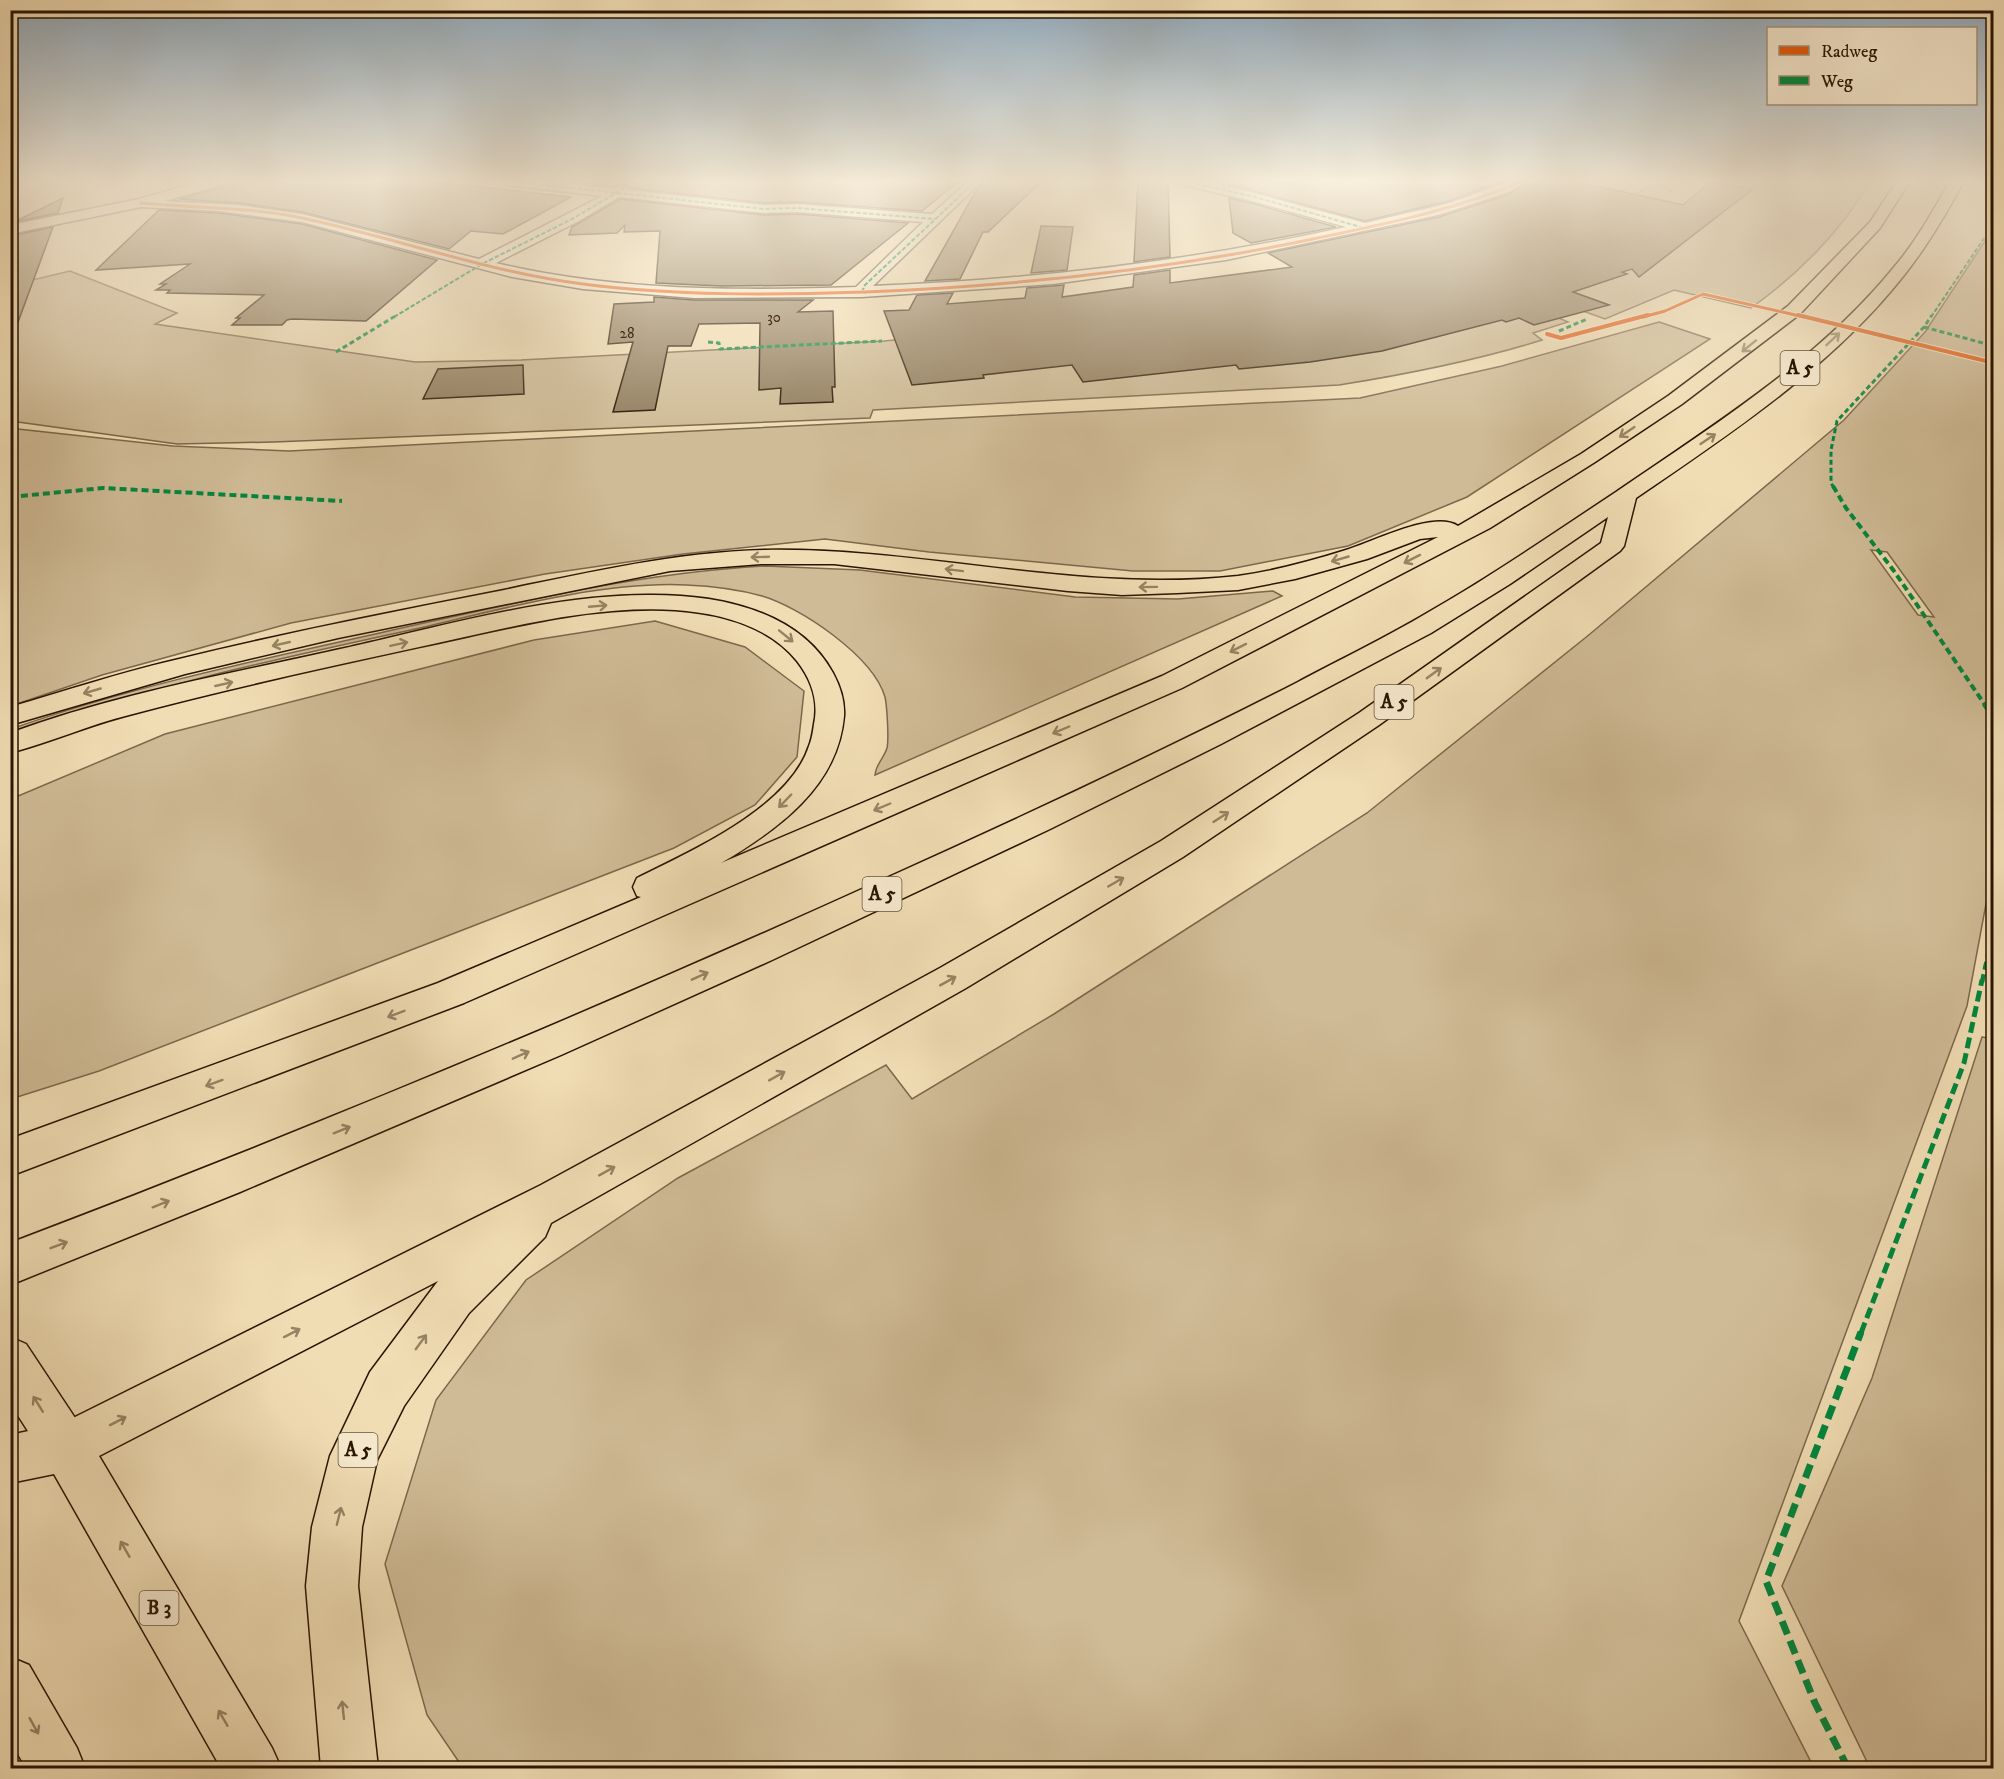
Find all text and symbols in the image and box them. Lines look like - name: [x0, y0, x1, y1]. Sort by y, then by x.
- legend: [1767, 27, 1977, 105]
- text: Radweg: [1821, 41, 1877, 63]
- text: Weg: [1820, 71, 1853, 93]
- house number: 30: [767, 308, 781, 327]
- house number: 28: [620, 324, 634, 343]
- one-way arrow: [1825, 332, 1840, 346]
- one-way arrow: [1741, 340, 1757, 353]
- road number: A 5: [1780, 351, 1820, 385]
- one-way arrow: [1618, 426, 1635, 439]
- one-way arrow: [1699, 433, 1716, 445]
- one-way arrow: [750, 551, 770, 562]
- one-way arrow: [1331, 554, 1350, 566]
- one-way arrow: [1403, 554, 1421, 565]
- one-way arrow: [944, 565, 964, 576]
- one-way arrow: [1138, 581, 1158, 593]
- one-way arrow: [587, 600, 607, 611]
- one-way arrow: [778, 630, 794, 643]
- one-way arrow: [389, 637, 408, 649]
- one-way arrow: [272, 638, 291, 650]
- one-way arrow: [1230, 643, 1248, 654]
- one-way arrow: [1426, 667, 1442, 679]
- one-way arrow: [214, 677, 233, 689]
- road number: A 5: [1374, 685, 1414, 719]
- one-way arrow: [83, 686, 102, 698]
- one-way arrow: [1053, 725, 1071, 736]
- one-way arrow: [778, 794, 793, 809]
- one-way arrow: [874, 802, 892, 813]
- one-way arrow: [1212, 811, 1229, 824]
- one-way arrow: [1107, 876, 1124, 888]
- road number: A 5: [862, 877, 902, 911]
- one-way arrow: [691, 970, 709, 981]
- one-way arrow: [939, 975, 956, 987]
- one-way arrow: [388, 1009, 406, 1020]
- one-way arrow: [512, 1048, 530, 1060]
- one-way arrow: [768, 1070, 786, 1081]
- one-way arrow: [205, 1078, 224, 1089]
- one-way arrow: [332, 1124, 350, 1135]
- one-way arrow: [598, 1164, 615, 1176]
- one-way arrow: [152, 1198, 170, 1209]
- one-way arrow: [49, 1239, 68, 1250]
- one-way arrow: [282, 1326, 300, 1338]
- one-way arrow: [415, 1334, 427, 1350]
- one-way arrow: [32, 1396, 44, 1413]
- one-way arrow: [108, 1415, 126, 1426]
- road number: A 5: [338, 1433, 378, 1467]
- one-way arrow: [334, 1507, 346, 1526]
- one-way arrow: [118, 1541, 130, 1558]
- road number: B 3: [140, 1591, 178, 1625]
- one-way arrow: [338, 1701, 349, 1721]
- one-way arrow: [217, 1710, 229, 1727]
- one-way arrow: [28, 1717, 40, 1734]

